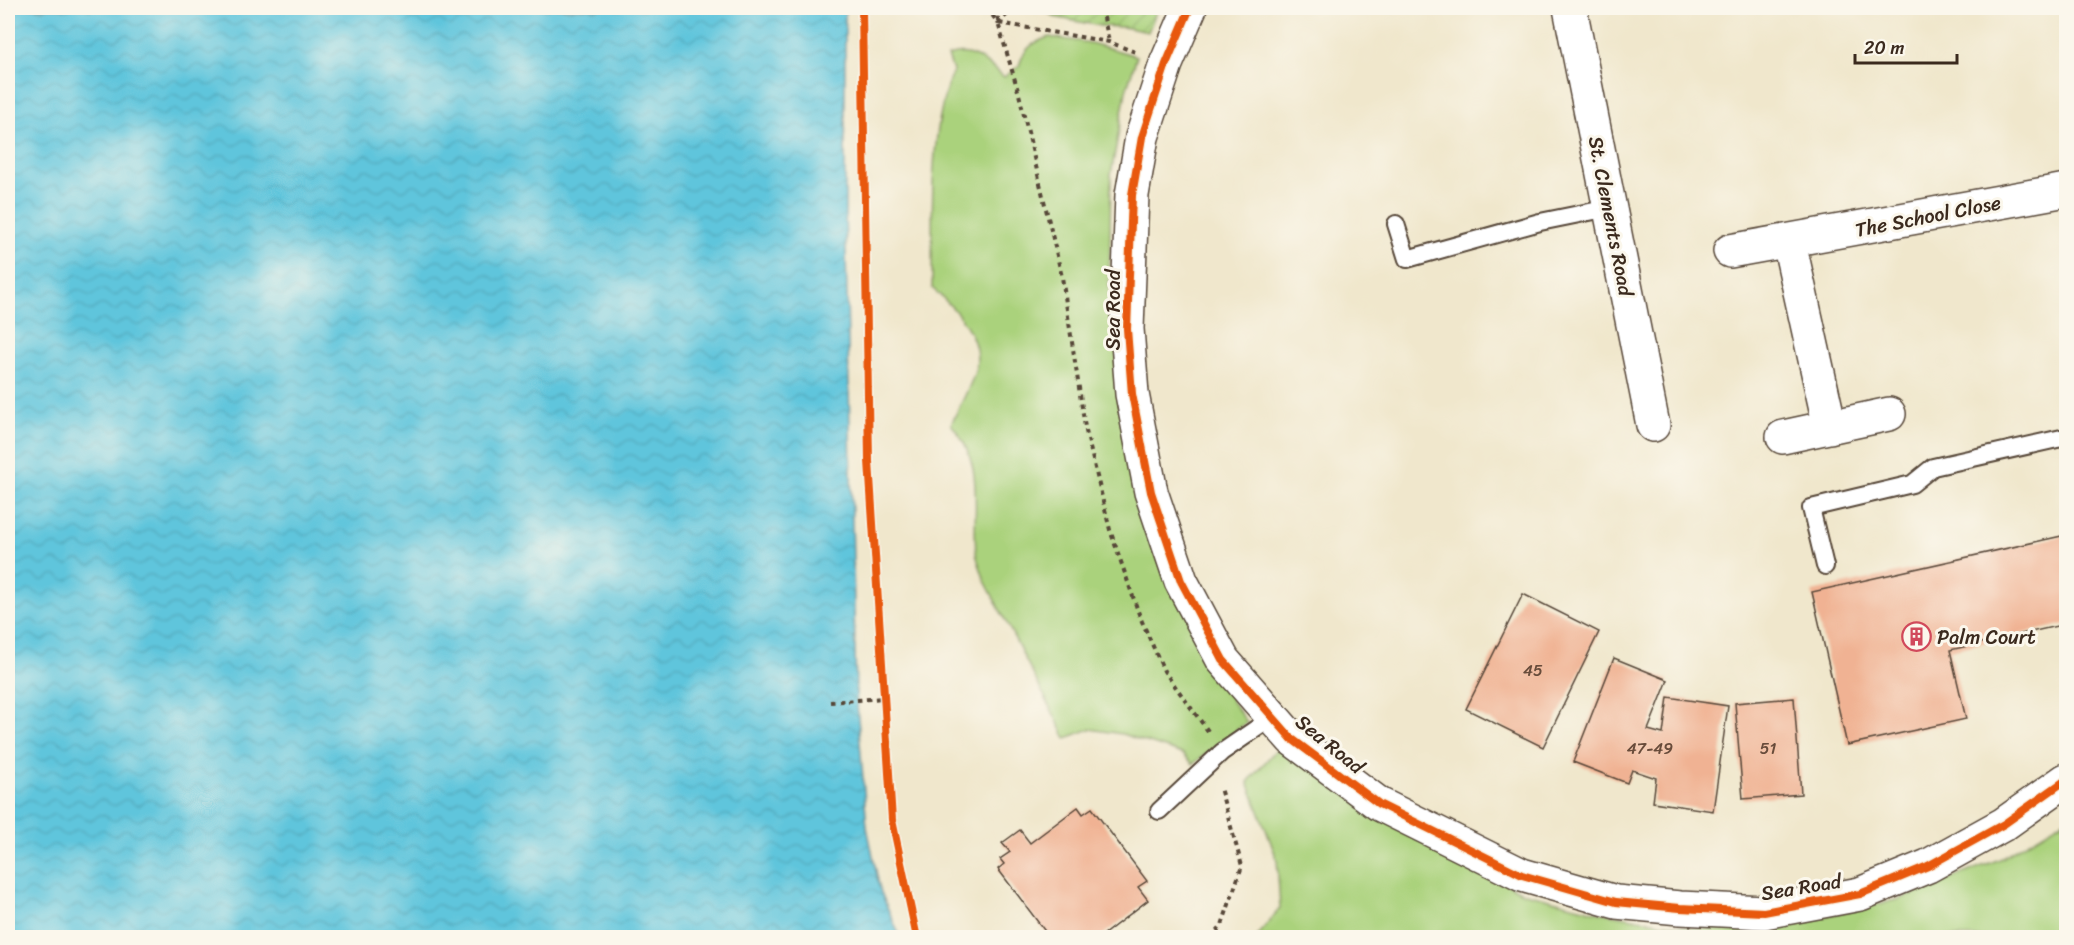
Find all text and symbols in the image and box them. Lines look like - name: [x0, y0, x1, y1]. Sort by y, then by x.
- scale bar: [1855, 27, 1957, 65]
- text: 20 m: [1864, 32, 1904, 64]
- street label: St. Clements Road: [1578, 133, 1643, 300]
- street label: The School Close: [1852, 185, 2004, 248]
- street label: Sea Road: [1096, 268, 1131, 350]
- place label: Palm Court: [1937, 620, 2036, 655]
- building icon: Palm Court: [1900, 621, 1932, 653]
- house number: 45: [1523, 656, 1543, 685]
- street label: Sea Road: [1287, 705, 1373, 784]
- house number: 47-49: [1627, 734, 1673, 763]
- house number: 51: [1760, 734, 1776, 763]
- street label: Sea Road: [1758, 864, 1845, 911]

